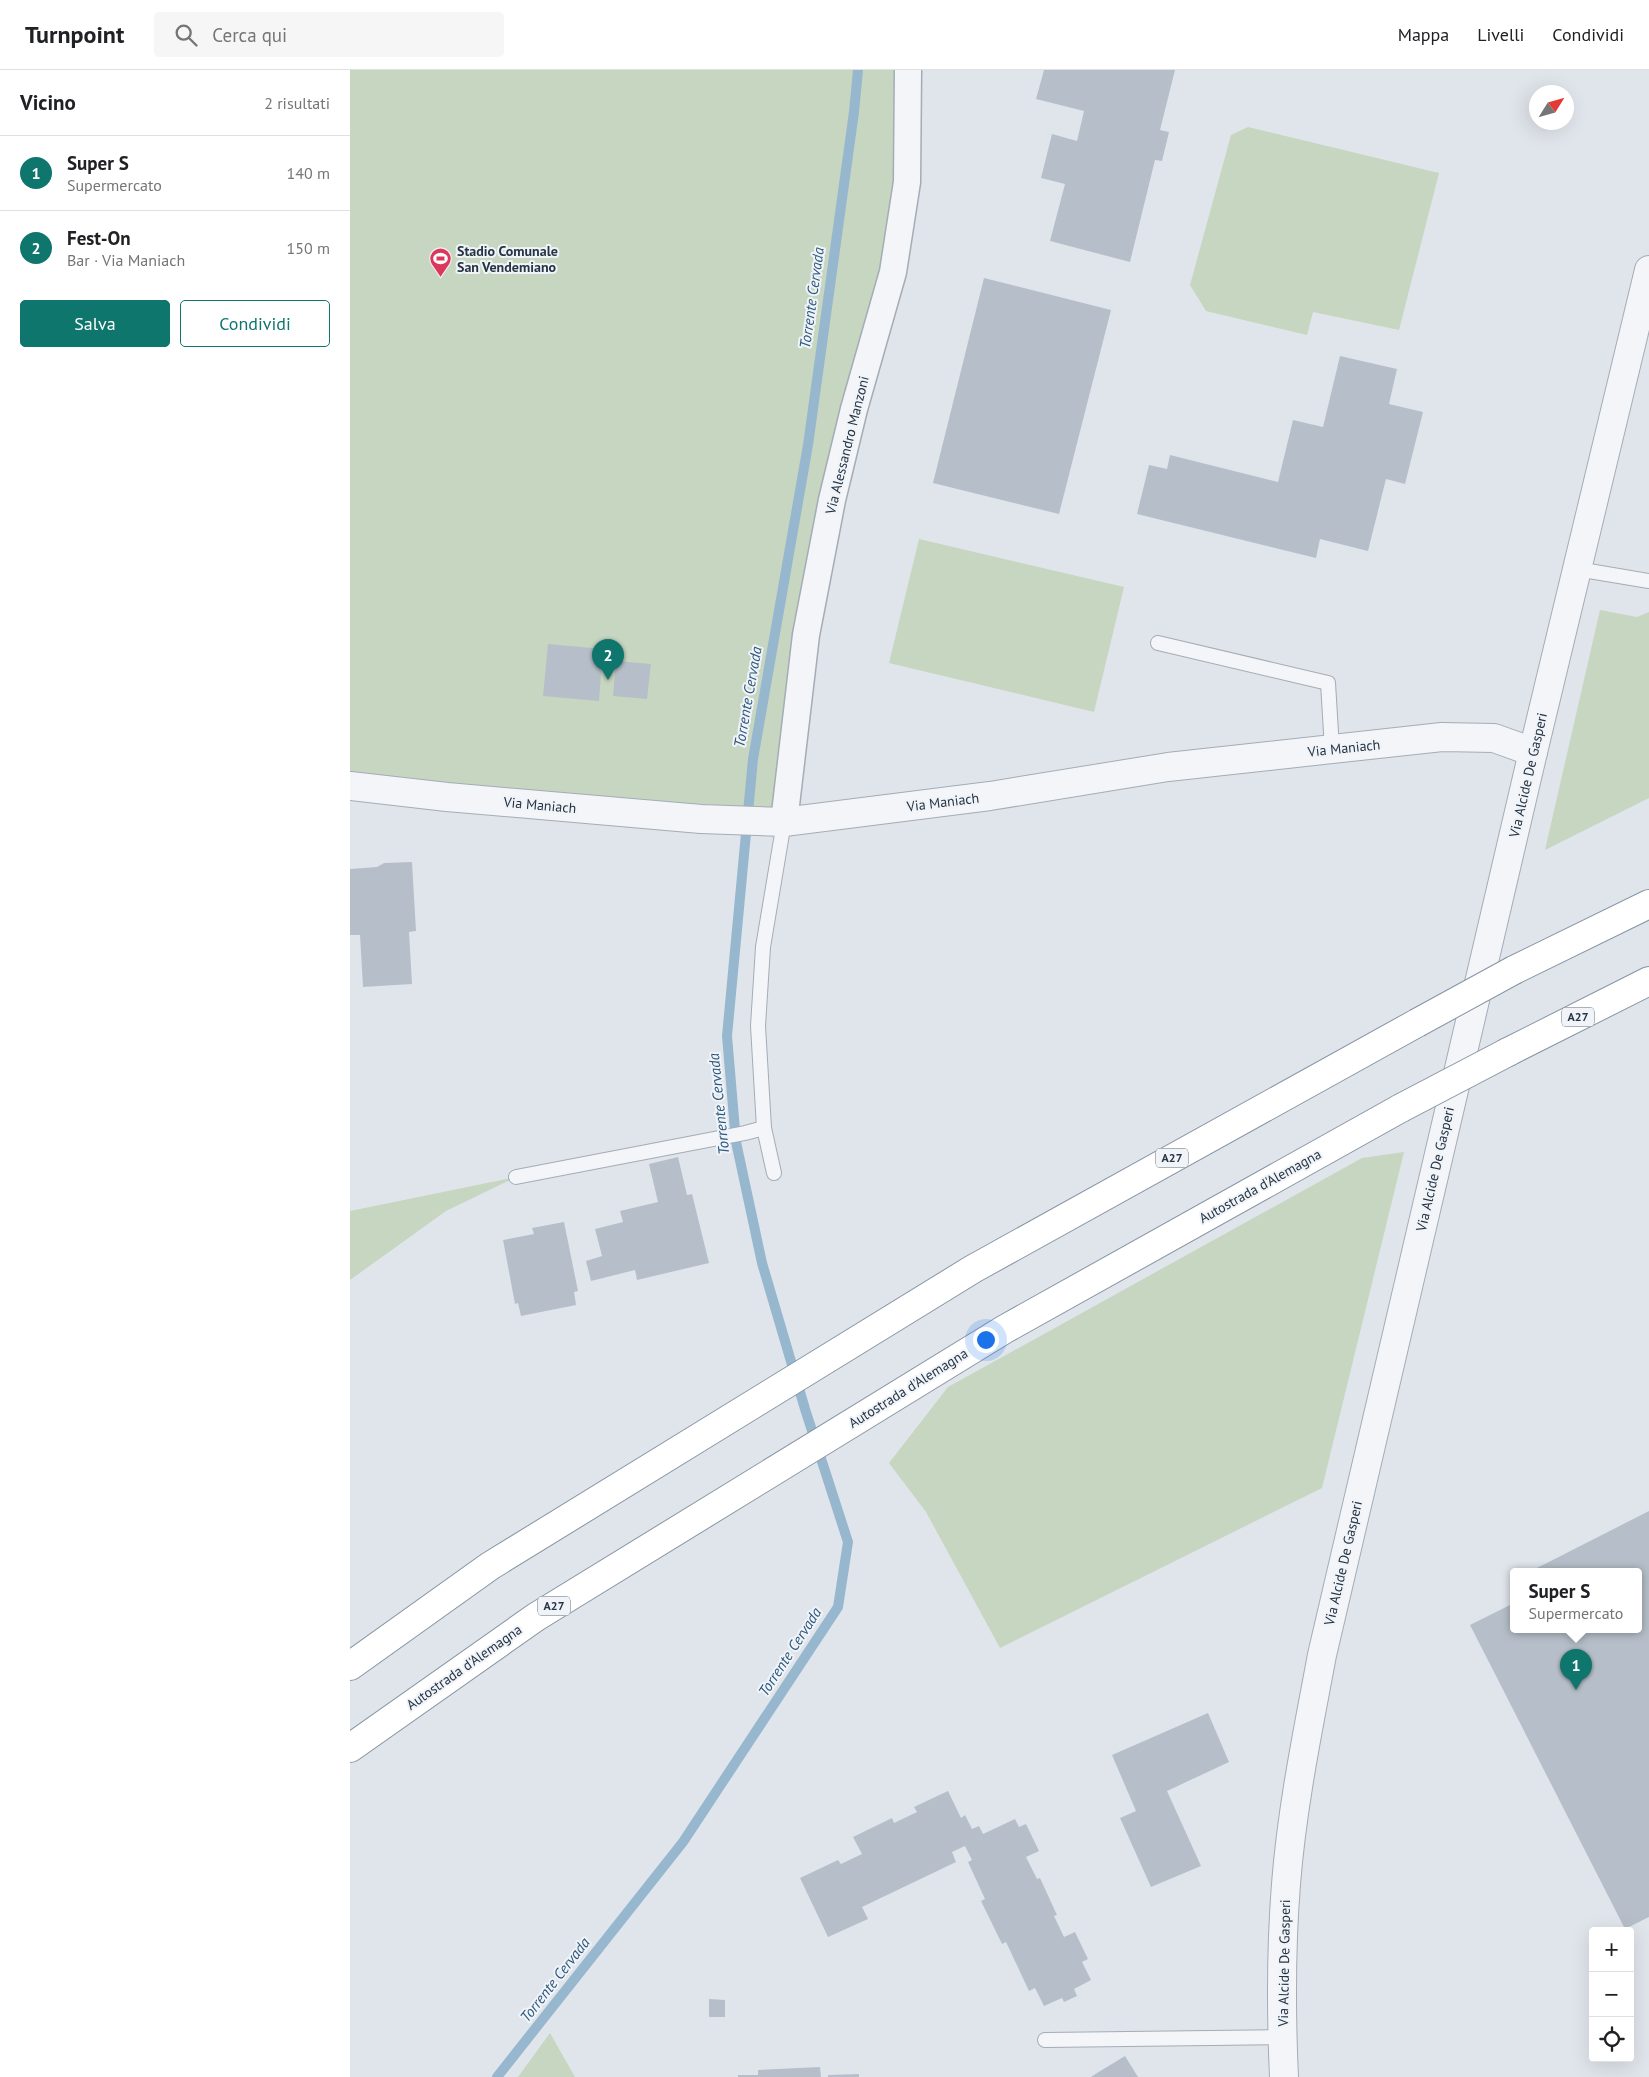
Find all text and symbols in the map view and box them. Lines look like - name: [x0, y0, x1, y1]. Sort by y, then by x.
- search box: [154, 12, 504, 57]
- text: Turnpoint: [25, 19, 124, 50]
- icon: search: [172, 21, 200, 49]
- text: Cerca qui: [212, 23, 287, 47]
- text: Mappa: [1398, 23, 1449, 46]
- text: Livelli: [1477, 23, 1524, 46]
- text: Condividi: [1552, 23, 1624, 46]
- north arrow: [1529, 85, 1574, 130]
- text: Vicino: [20, 89, 76, 116]
- text: 2 risultati: [264, 93, 330, 113]
- text: Super S: [67, 151, 129, 175]
- text: 1: [31, 163, 41, 183]
- text: 140 m: [287, 163, 330, 183]
- text: Supermercato: [67, 175, 162, 195]
- text: Fest-On: [67, 226, 131, 250]
- text: 2: [31, 238, 41, 258]
- text: 150 m: [287, 238, 330, 258]
- place label: Stadio Comunale San Vendemiano: [457, 242, 558, 276]
- water label: Torrente Cervada: [795, 245, 828, 350]
- sports icon: Stadio Comunale San Vendemiano: [429, 247, 453, 278]
- text: Bar · Via Maniach: [67, 250, 185, 270]
- button: Salva: [20, 300, 170, 347]
- button: Condividi: [180, 300, 330, 347]
- street label: Via Alessandro Manzoni: [821, 374, 873, 517]
- pin: 2: [592, 639, 624, 680]
- water label: Torrente Cervada: [729, 644, 766, 749]
- street label: Via Alcide De Gasperi: [1505, 711, 1551, 840]
- street label: Via Maniach: [1306, 735, 1381, 761]
- street label: Via Maniach: [905, 789, 980, 815]
- street label: Via Maniach: [502, 793, 577, 817]
- road number: A27: [1562, 1008, 1594, 1026]
- water label: Torrente Cervada: [704, 1052, 733, 1156]
- street label: Via Alcide De Gasperi: [1412, 1105, 1458, 1234]
- street label: Autostrada d'Alemagna: [1196, 1145, 1324, 1227]
- road number: A27: [1156, 1148, 1188, 1168]
- your location: [973, 1327, 999, 1353]
- street label: Autostrada d'Alemagna: [845, 1344, 971, 1432]
- street label: Via Alcide De Gasperi: [1320, 1499, 1366, 1628]
- popup: [1510, 1568, 1642, 1633]
- text: Super S: [1529, 1579, 1590, 1603]
- road number: A27: [538, 1596, 570, 1615]
- water label: Torrente Cervada: [754, 1603, 826, 1700]
- text: Supermercato: [1529, 1603, 1623, 1623]
- street label: Autostrada d'Alemagna: [403, 1620, 525, 1714]
- pin: 1: [1560, 1649, 1592, 1690]
- street label: Via Alcide De Gasperi: [1274, 1899, 1294, 2028]
- map controls: [1589, 1927, 1634, 2062]
- button: +: [1589, 1927, 1634, 1972]
- water label: Torrente Cervada: [516, 1933, 594, 2026]
- button: −: [1589, 1972, 1634, 2017]
- button: locate: [1589, 2017, 1634, 2062]

